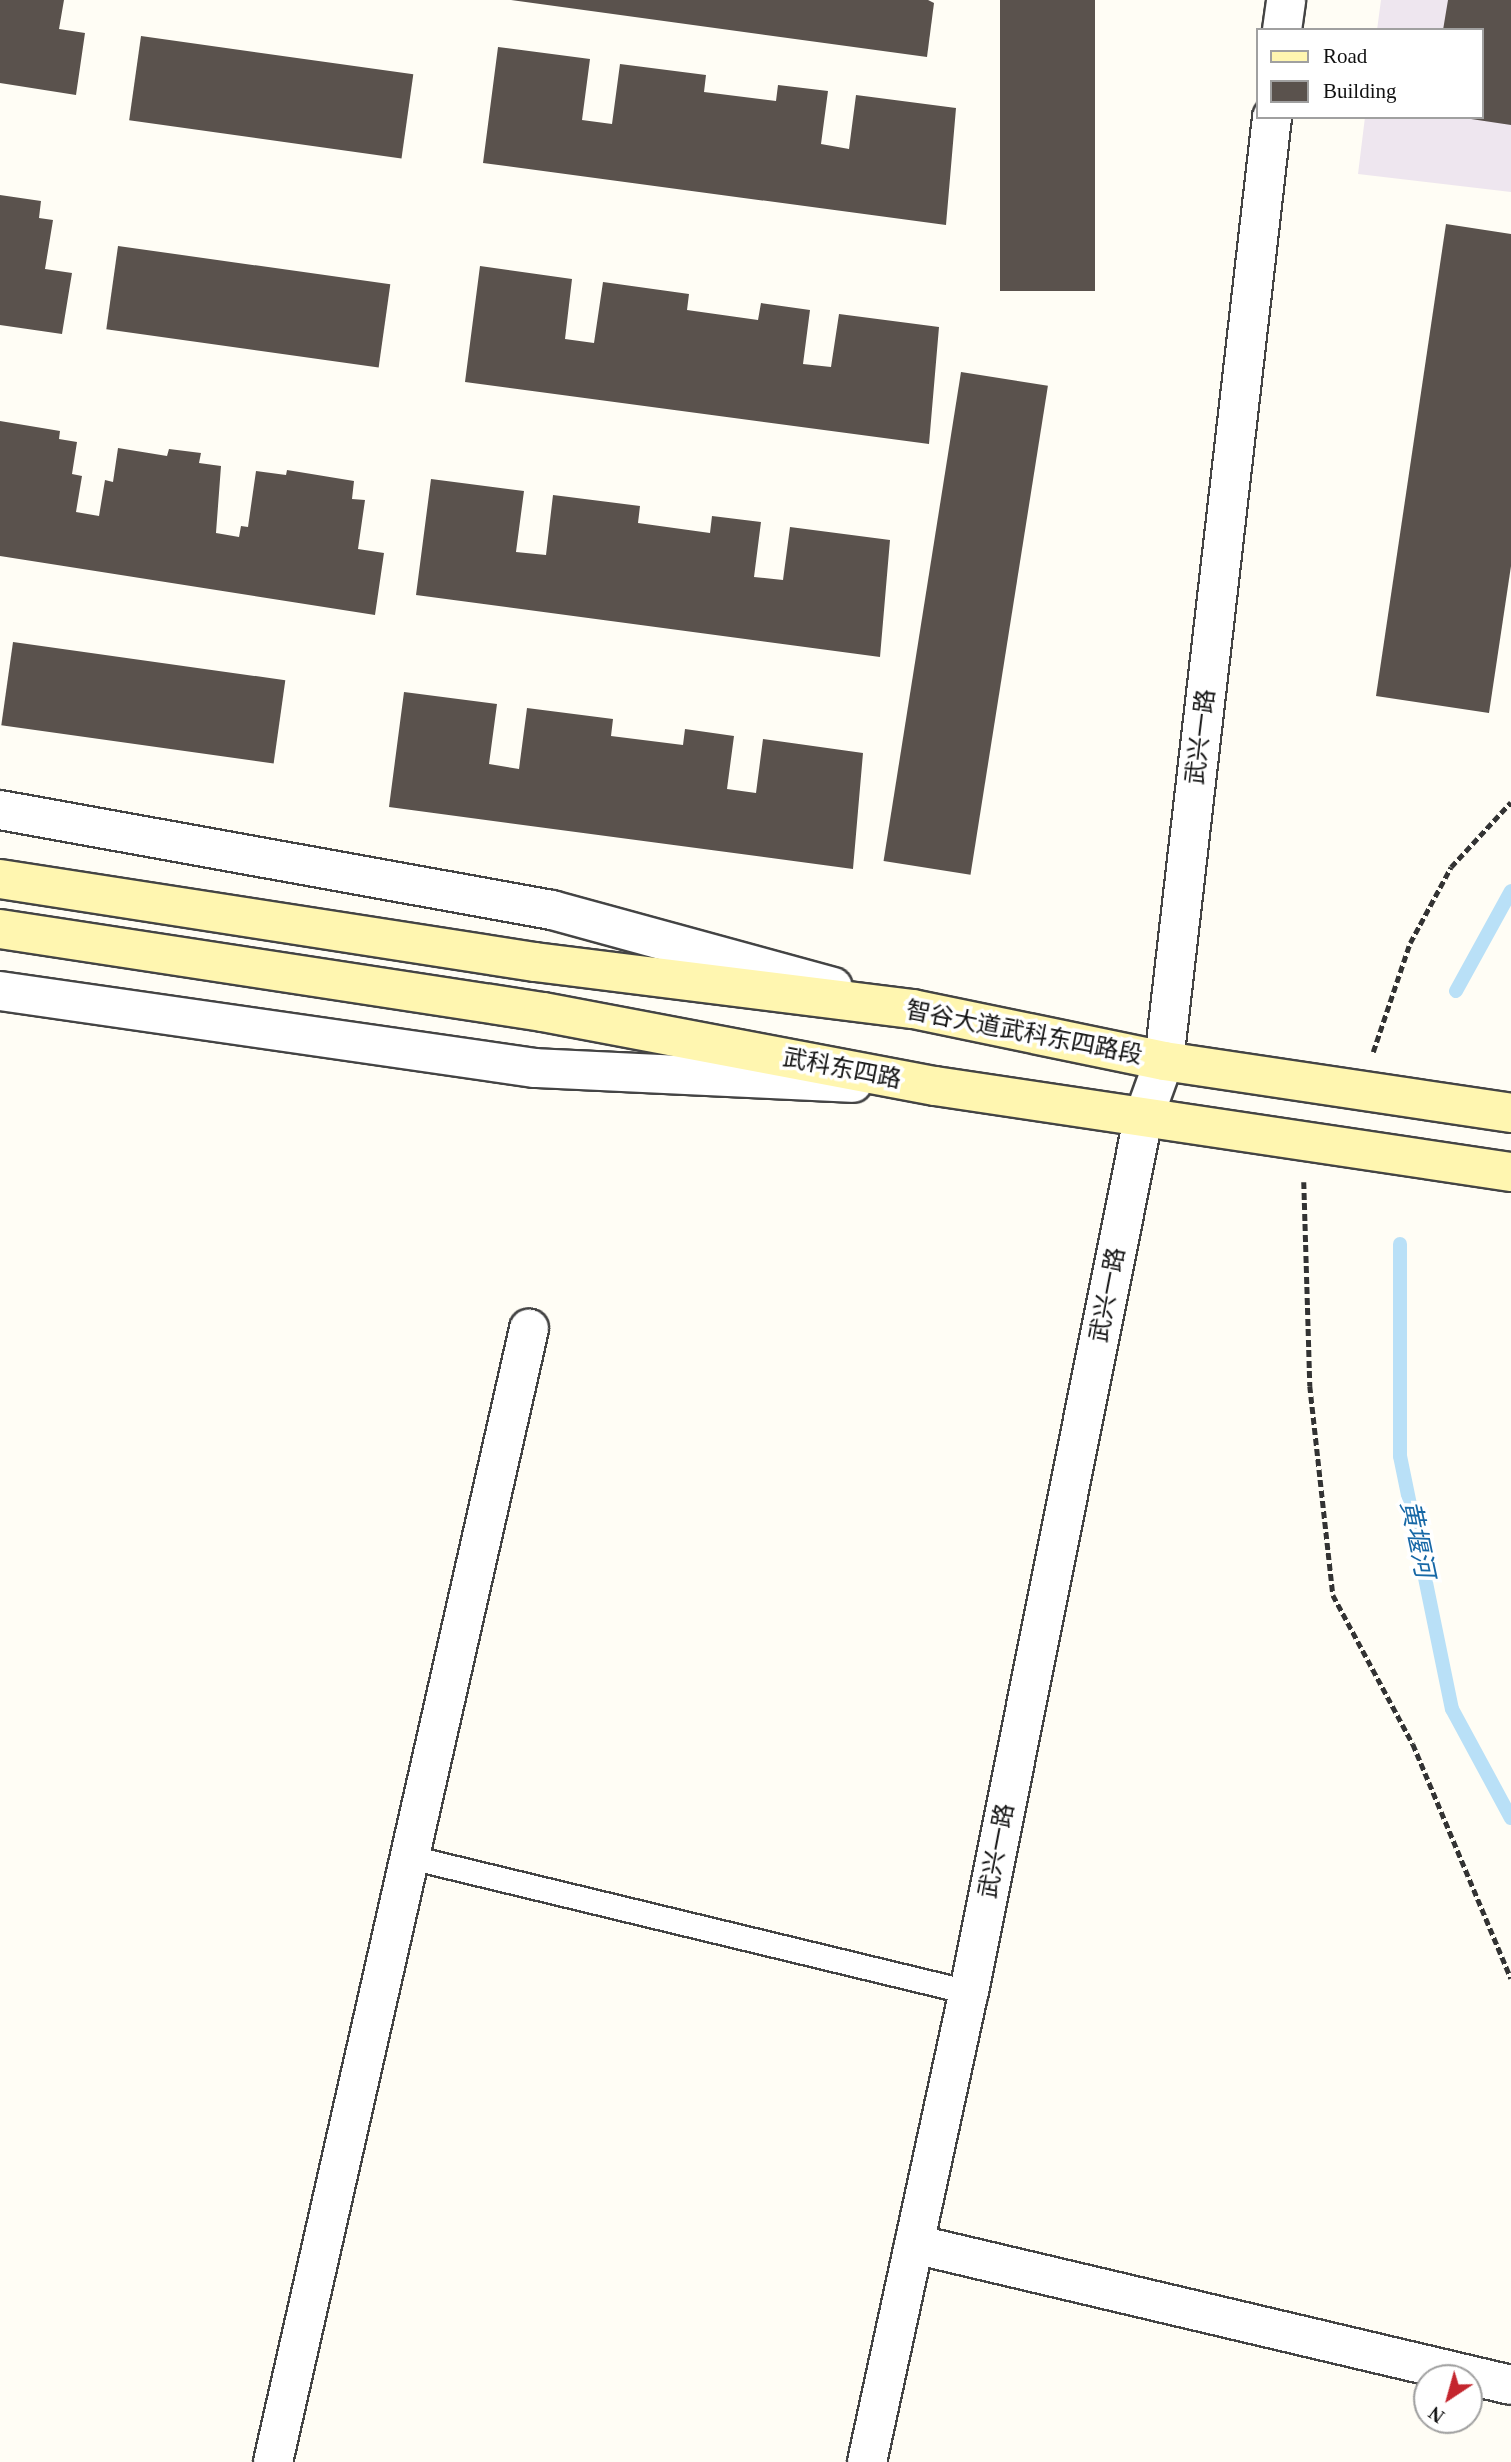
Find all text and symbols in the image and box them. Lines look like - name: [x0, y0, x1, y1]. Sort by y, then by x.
- legend: [1256, 28, 1483, 119]
- text: Road: [1323, 44, 1367, 68]
- text: Building: [1323, 79, 1397, 103]
- street label: 武兴一路: [1181, 688, 1221, 786]
- street label: 智谷大道武科东四路段: [903, 996, 1145, 1070]
- street label: 武科东四路: [780, 1043, 904, 1095]
- street label: 武兴一路: [1085, 1245, 1131, 1345]
- water label: 黄堰河: [1394, 1498, 1440, 1580]
- street label: 武兴一路: [974, 1801, 1020, 1901]
- north arrow: [1413, 2364, 1483, 2434]
- text: N: [1425, 2402, 1448, 2427]

